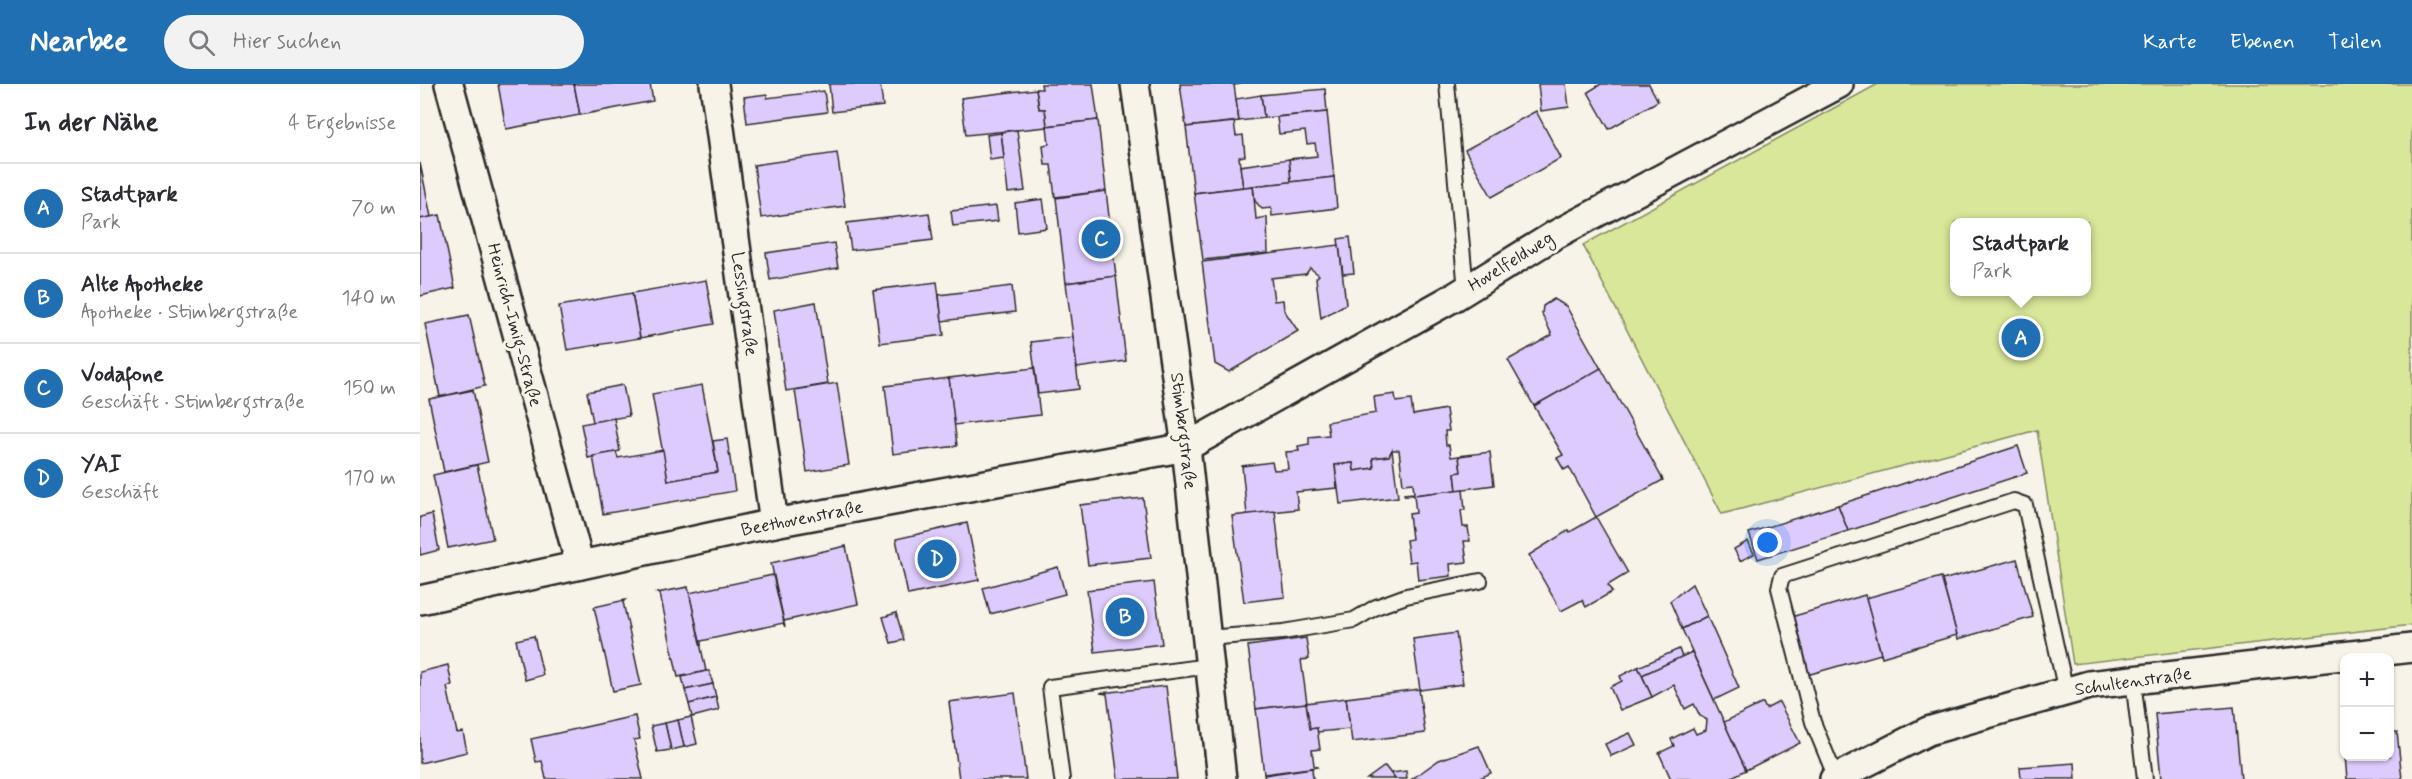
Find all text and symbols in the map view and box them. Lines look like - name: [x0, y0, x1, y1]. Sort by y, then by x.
- search box: [164, 15, 584, 69]
- text: Nearbee: [30, 24, 128, 61]
- icon: search: [185, 26, 218, 59]
- text: Hier suchen: [233, 28, 341, 56]
- text: Karte: [2143, 28, 2197, 56]
- text: Ebenen: [2230, 28, 2295, 56]
- text: Teilen: [2328, 28, 2382, 56]
- text: In der Nähe: [24, 106, 158, 140]
- text: 4 Ergebnisse: [288, 110, 396, 137]
- text: Stadtpark: [81, 181, 178, 209]
- text: A: [37, 195, 50, 222]
- text: 70 m: [351, 195, 396, 222]
- text: Park: [81, 209, 121, 236]
- pin: C: [1082, 216, 1120, 262]
- popup: [1950, 218, 2091, 296]
- street label: Hovelfeldweg: [1464, 226, 1559, 299]
- text: Stadtpark: [1972, 230, 2069, 258]
- street label: Heinrich-Imig-Straße: [479, 241, 547, 410]
- street label: Lessingstraße: [723, 250, 763, 358]
- text: Park: [1972, 258, 2012, 285]
- text: Alte Apotheke: [81, 271, 203, 299]
- text: B: [37, 285, 50, 312]
- text: 140 m: [342, 285, 396, 312]
- text: Apotheke · Stimbergstraße: [81, 299, 298, 326]
- pin: A: [2002, 316, 2040, 360]
- text: Vodafone: [81, 361, 164, 389]
- street label: Stimbergstraße: [1162, 371, 1202, 491]
- text: C: [36, 375, 51, 402]
- text: 150 m: [343, 375, 396, 402]
- text: Geschäft · Stimbergstraße: [81, 389, 305, 416]
- text: YAI: [81, 451, 121, 479]
- text: D: [37, 465, 50, 492]
- text: 170 m: [344, 465, 396, 492]
- text: Geschäft: [81, 479, 159, 506]
- street label: Beethovenstraße: [739, 495, 865, 543]
- your location: [1753, 528, 1782, 557]
- pin: D: [918, 536, 956, 582]
- pin: B: [1106, 594, 1144, 640]
- map controls: [2340, 653, 2394, 761]
- button: +: [2340, 653, 2394, 707]
- street label: Schultenstraße: [2073, 662, 2193, 702]
- button: −: [2340, 707, 2394, 761]

